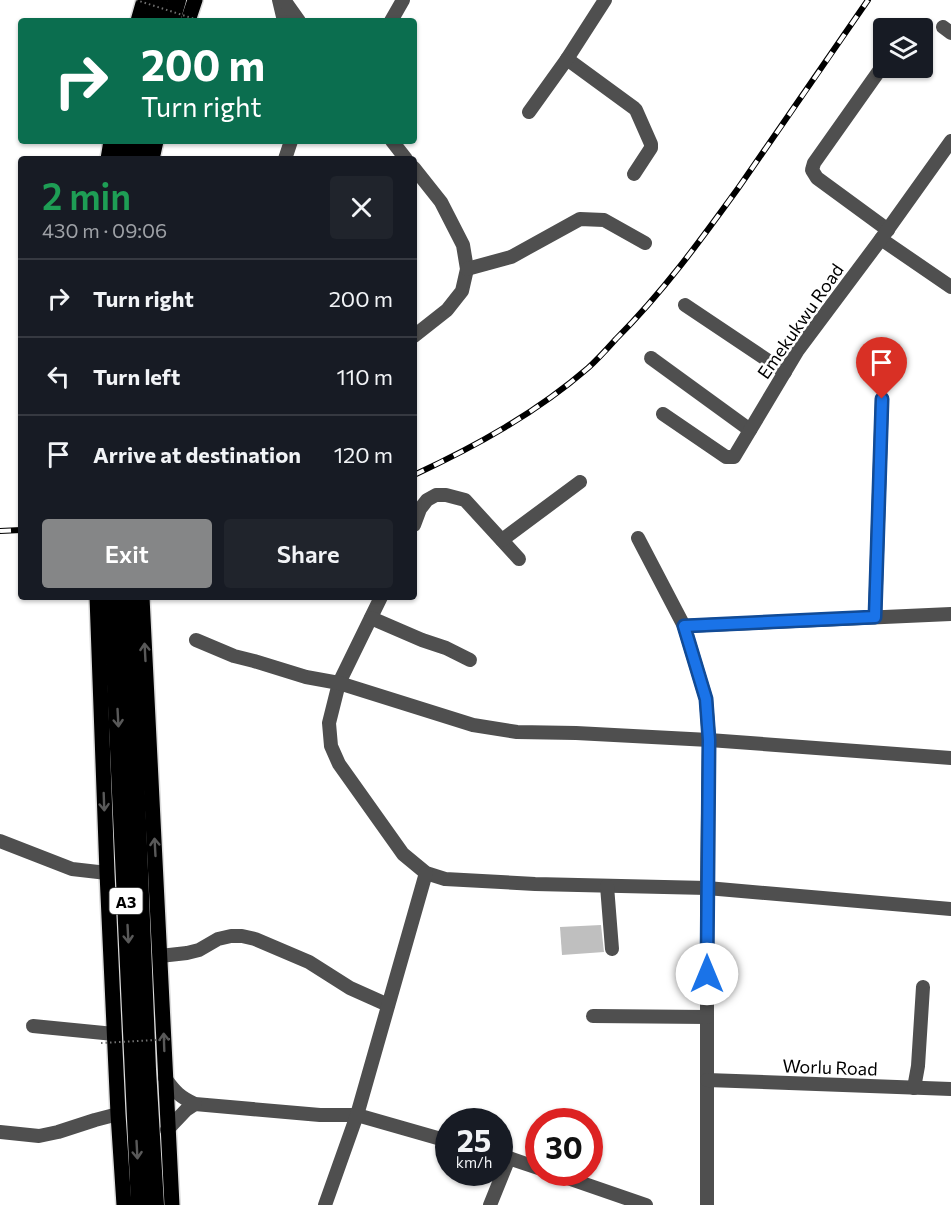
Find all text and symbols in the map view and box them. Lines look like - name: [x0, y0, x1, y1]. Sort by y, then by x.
- map controls: [873, 18, 933, 78]
- button: layers: [873, 18, 933, 78]
- text: 200 m: [141, 38, 265, 90]
- icon: right: [42, 42, 120, 120]
- text: Turn right: [141, 90, 261, 123]
- text: 2 min: [42, 173, 131, 217]
- button: close: [330, 176, 393, 239]
- text: 430 m · 09:06: [42, 218, 167, 242]
- street label: Emekukwu Road: [752, 259, 848, 383]
- icon: right: [42, 282, 75, 315]
- text: Turn right: [93, 285, 194, 312]
- text: 200 m: [329, 285, 393, 312]
- pin: [856, 337, 907, 399]
- icon: arrive: [865, 346, 898, 379]
- icon: left: [42, 360, 75, 393]
- text: Turn left: [93, 363, 180, 390]
- text: 110 m: [336, 363, 393, 390]
- icon: arrive: [42, 438, 75, 471]
- text: Arrive at destination: [93, 441, 301, 468]
- text: 120 m: [334, 441, 393, 468]
- button: Exit: [42, 519, 212, 588]
- button: Share: [224, 519, 393, 588]
- one-way arrow: [139, 643, 150, 663]
- one-way arrow: [113, 708, 124, 728]
- one-way arrow: [99, 792, 110, 812]
- one-way arrow: [149, 837, 160, 857]
- road number: A3: [110, 888, 142, 914]
- one-way arrow: [122, 924, 133, 944]
- position arrow: [675, 942, 739, 1006]
- one-way arrow: [158, 1032, 169, 1052]
- street label: Worlu Road: [782, 1054, 878, 1080]
- speed limit sign: 30: [525, 1108, 603, 1186]
- text: 25: [457, 1121, 491, 1158]
- one-way arrow: [132, 1139, 143, 1159]
- text: km/h: [456, 1153, 492, 1171]

